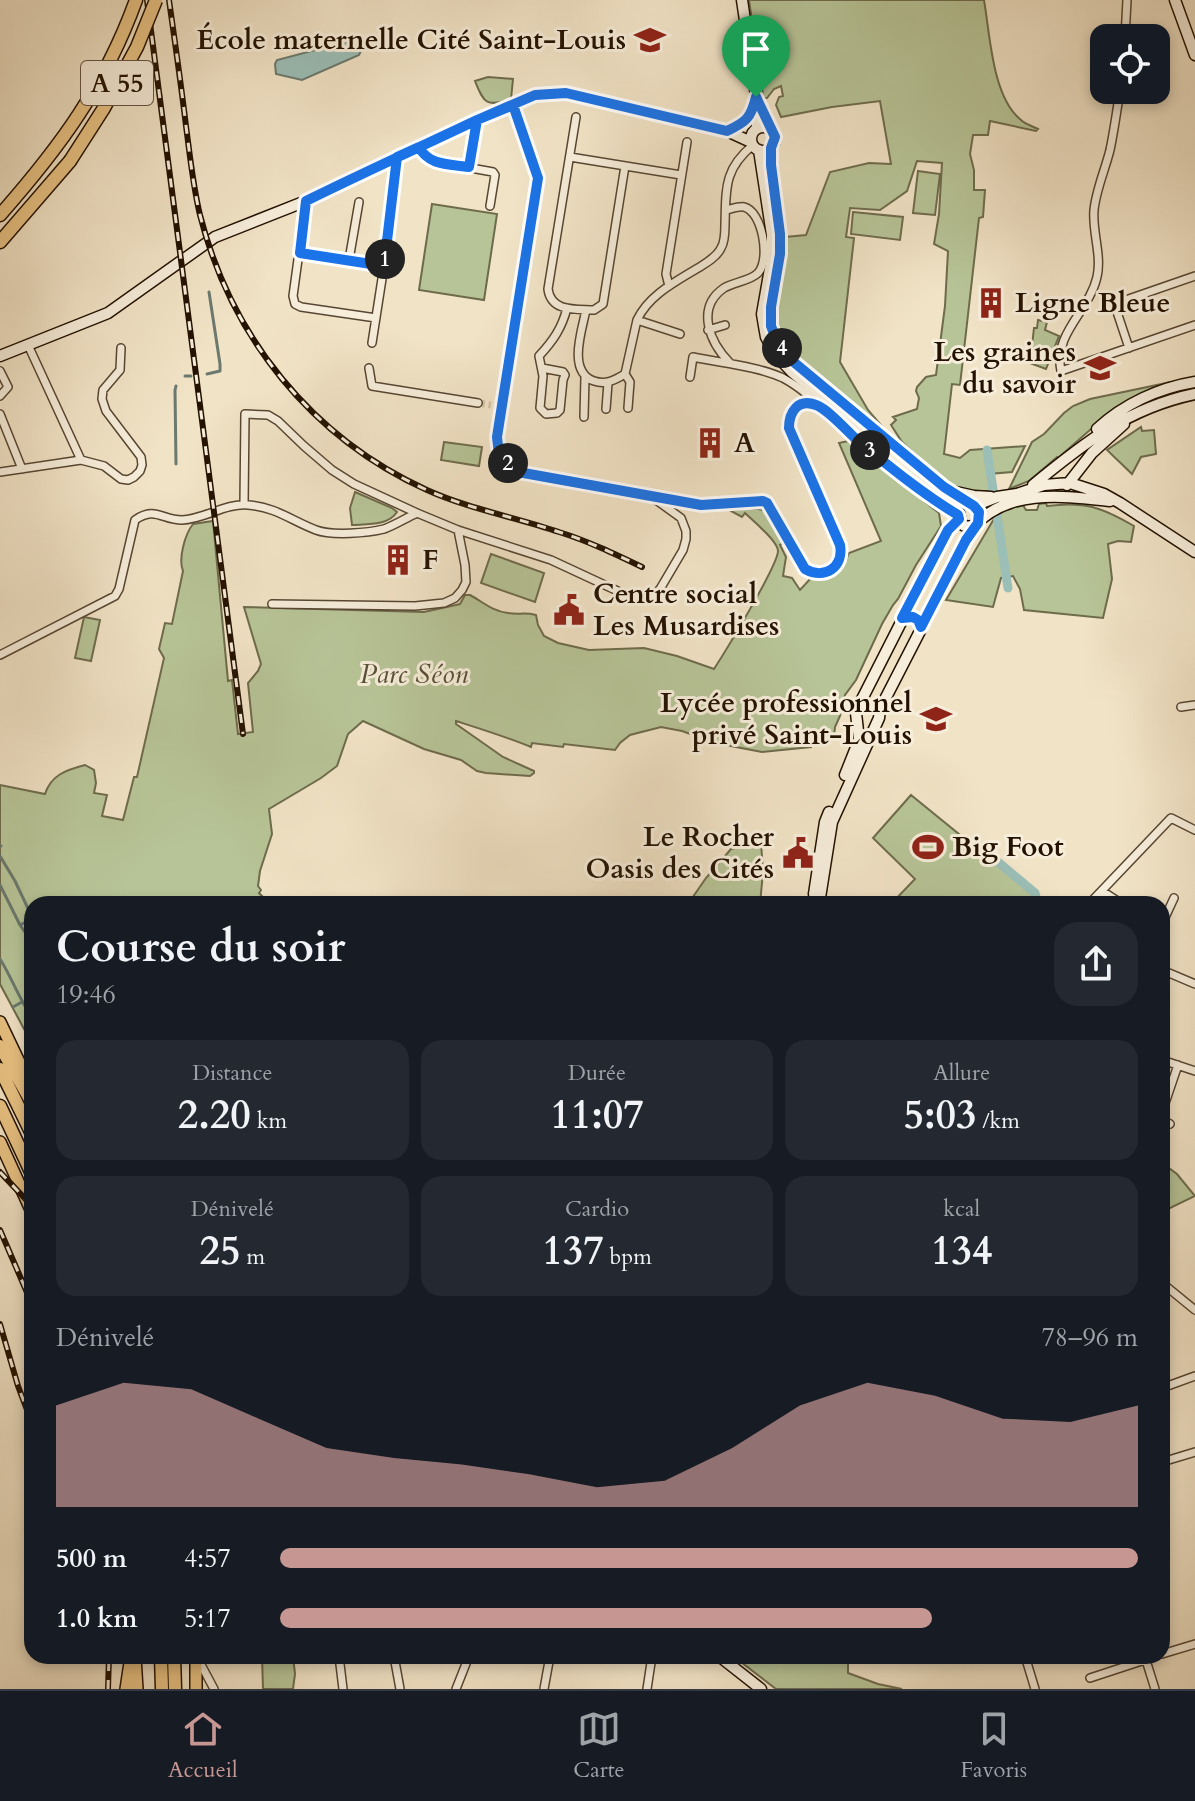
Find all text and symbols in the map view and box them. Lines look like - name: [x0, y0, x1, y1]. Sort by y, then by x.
- pin: [722, 15, 790, 97]
- place label: École maternelle Cité Saint-Louis: [196, 21, 626, 59]
- school or university icon: École maternelle Cité Saint-Louis: [633, 23, 667, 57]
- map controls: [1090, 24, 1170, 104]
- button: locate: [1090, 24, 1170, 104]
- icon: arrive: [734, 27, 778, 71]
- road number: A 55: [81, 61, 153, 105]
- pin: 1: [365, 239, 405, 279]
- text: 1: [379, 244, 391, 274]
- place label: Ligne Bleue: [1015, 284, 1170, 322]
- building icon: Ligne Bleue: [974, 286, 1008, 320]
- pin: 4: [762, 328, 802, 368]
- text: 4: [776, 333, 788, 363]
- place label: Les graines du savoir: [933, 333, 1077, 403]
- school or university icon: Les graines du savoir: [1083, 351, 1117, 385]
- place label: A: [734, 424, 755, 462]
- building icon: A: [693, 426, 727, 460]
- pin: 3: [850, 430, 890, 470]
- text: 3: [864, 435, 876, 465]
- pin: 2: [488, 443, 528, 483]
- text: 2: [502, 448, 514, 478]
- place label: F: [422, 541, 439, 579]
- building icon: F: [381, 543, 415, 577]
- place label: Centre social Les Musardises: [593, 575, 779, 645]
- public building icon: Centre social Les Musardises: [552, 593, 586, 627]
- park label: Parc Séon: [360, 655, 469, 693]
- place label: Lycée professionnel privé Saint-Louis: [660, 684, 912, 754]
- school or university icon: Lycée professionnel privé Saint-Louis: [919, 702, 953, 736]
- place label: Le Rocher Oasis des Cités: [586, 818, 775, 888]
- place label: Big Foot: [952, 828, 1064, 866]
- sports icon: Big Foot: [911, 830, 945, 864]
- public building icon: Le Rocher Oasis des Cités: [781, 836, 815, 870]
- text: Course du soir: [56, 917, 346, 977]
- button: share: [1054, 922, 1138, 1006]
- text: 19:46: [56, 977, 116, 1012]
- text: Distance: [192, 1058, 273, 1088]
- text: Durée: [568, 1058, 626, 1088]
- text: Allure: [933, 1058, 990, 1088]
- text: 2.20: [178, 1088, 251, 1143]
- text: 11:07: [550, 1088, 644, 1143]
- text: 5:03: [903, 1088, 976, 1143]
- text: km: [251, 1106, 287, 1136]
- text: /km: [976, 1106, 1020, 1136]
- text: Dénivelé: [191, 1194, 274, 1224]
- text: Cardio: [565, 1194, 629, 1224]
- text: kcal: [943, 1194, 980, 1224]
- text: 25: [200, 1224, 241, 1279]
- text: 137: [542, 1224, 604, 1279]
- text: 134: [931, 1224, 992, 1279]
- text: m: [241, 1242, 265, 1272]
- text: bpm: [604, 1242, 652, 1272]
- text: Dénivelé: [56, 1320, 154, 1355]
- text: 78–96 m: [1041, 1320, 1138, 1355]
- text: 500 m: [56, 1541, 127, 1576]
- text: 4:57: [184, 1541, 231, 1576]
- text: 1.0 km: [56, 1601, 137, 1636]
- text: 5:17: [184, 1601, 231, 1636]
- tab: Accueil: [168, 1707, 237, 1785]
- tab: Carte: [573, 1707, 625, 1785]
- tab: Favoris: [960, 1707, 1027, 1785]

